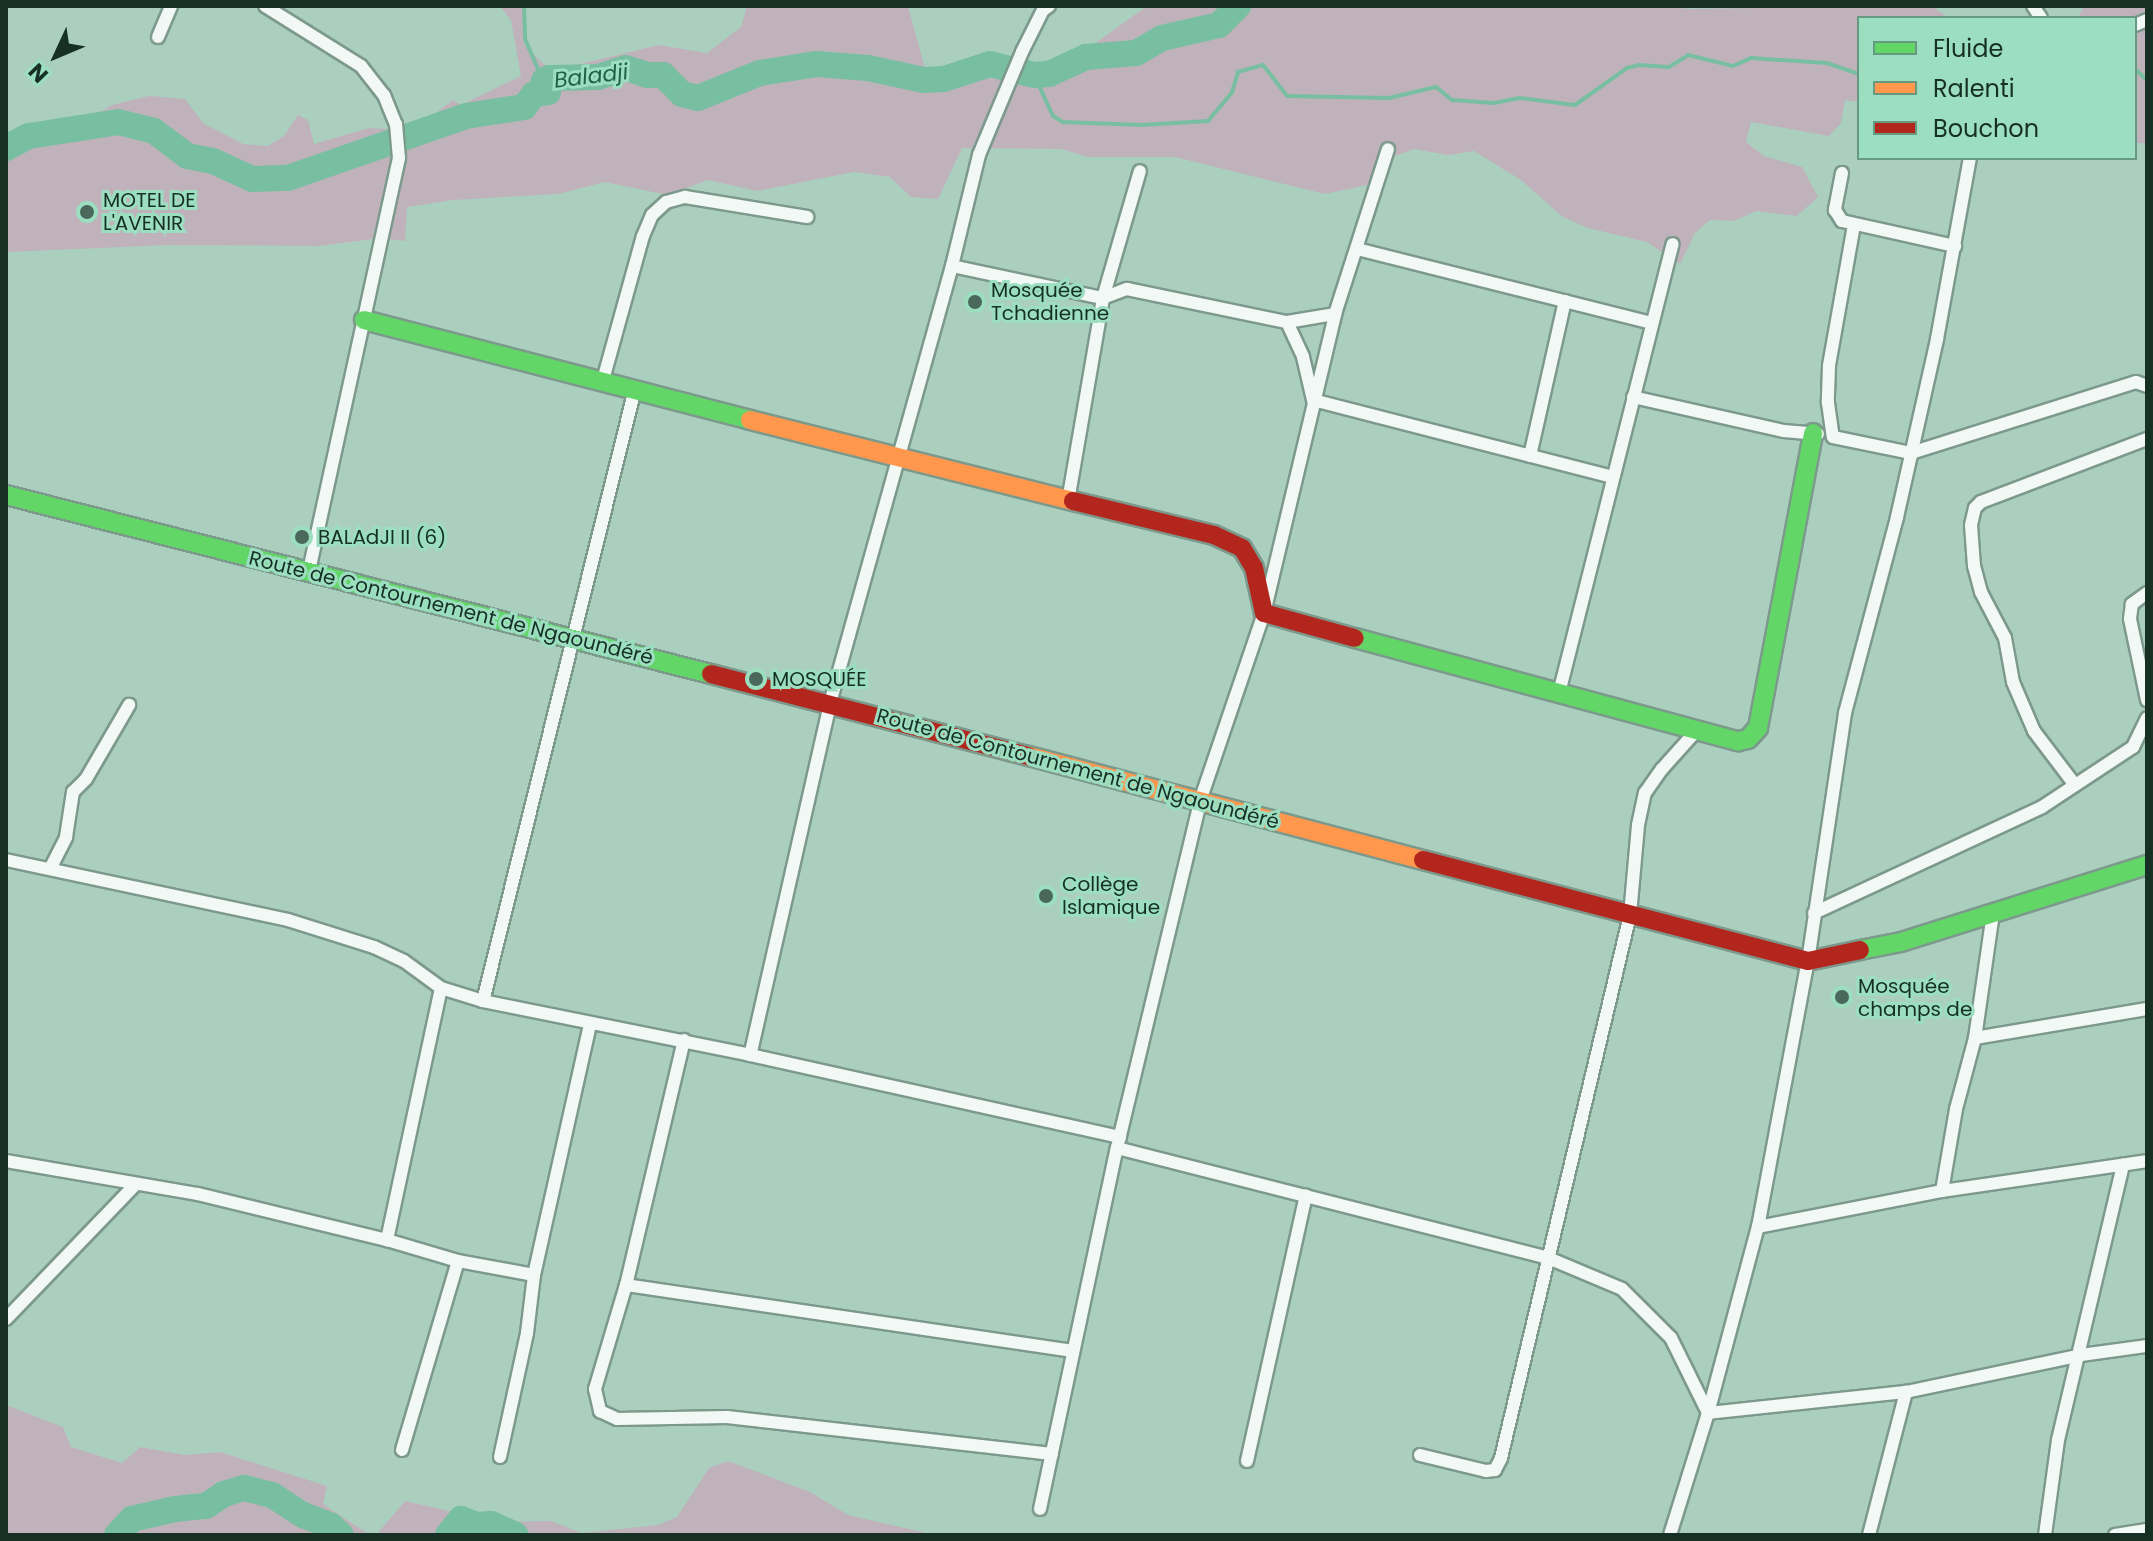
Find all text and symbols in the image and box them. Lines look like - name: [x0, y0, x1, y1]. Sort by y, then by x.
- north arrow: [16, 16, 96, 96]
- legend: [1857, 16, 2137, 160]
- text: Fluide: [1933, 32, 2003, 65]
- text: N: [21, 56, 55, 90]
- water label: Baladji: [552, 58, 630, 94]
- text: Ralenti: [1933, 72, 2015, 105]
- text: Bouchon: [1933, 112, 2039, 145]
- place label: MOTEL DE L'AVENIR: [103, 188, 195, 235]
- marker: MOTEL DE L'AVENIR: [78, 203, 96, 221]
- place label: Mosquée Tchadienne: [991, 278, 1109, 325]
- marker: Mosquée Tchadienne: [966, 293, 984, 311]
- place label: BALAdJI II (6): [318, 525, 446, 549]
- marker: BALAdJI II (6): [293, 528, 311, 546]
- street label: Route de Contournement de Ngaoundéré: [246, 546, 656, 670]
- place label: MOSQUÉE: [772, 667, 866, 691]
- marker: MOSQUÉE: [747, 670, 765, 688]
- street label: Route de Contournement de Ngaoundéré: [874, 704, 1282, 834]
- place label: Collège Islamique: [1062, 872, 1160, 919]
- marker: Collège Islamique: [1037, 887, 1055, 905]
- place label: Mosquée champs de: [1858, 974, 1972, 1021]
- marker: Mosquée champs de: [1833, 988, 1851, 1006]

